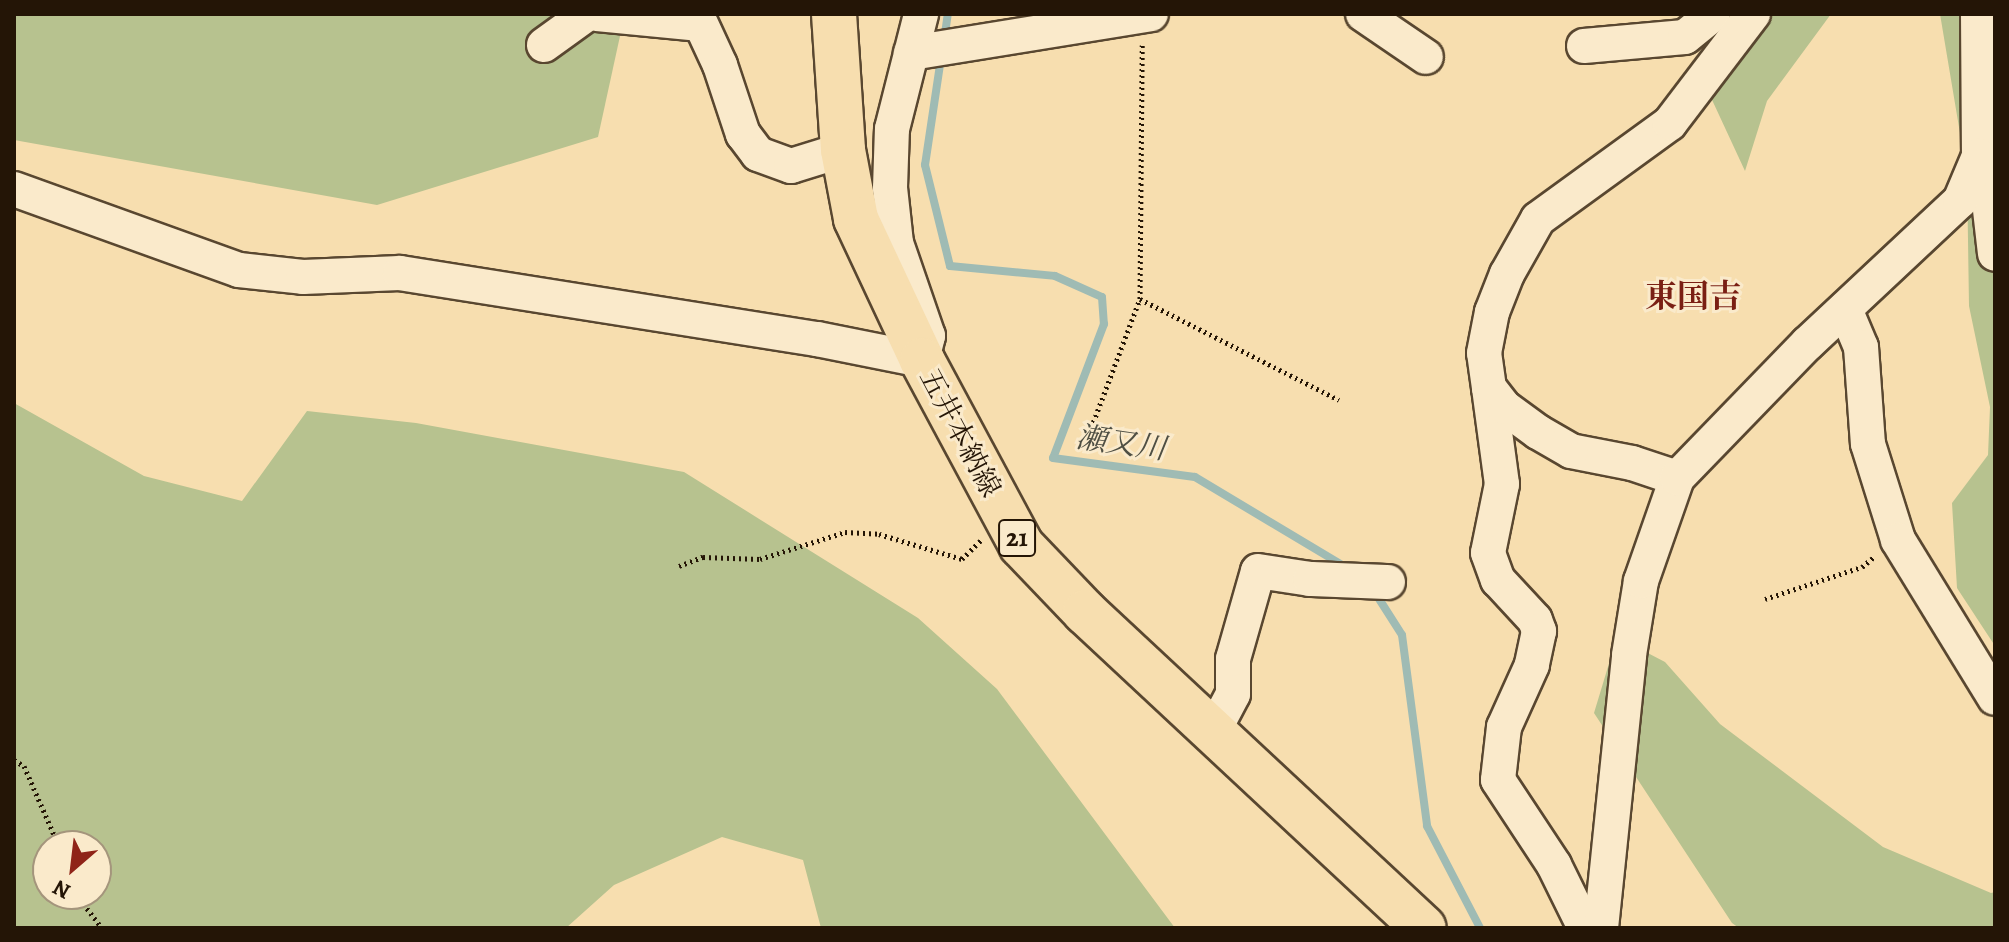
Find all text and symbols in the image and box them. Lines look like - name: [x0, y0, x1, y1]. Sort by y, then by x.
- district label: 東国吉: [1645, 277, 1741, 315]
- street label: 五井本納線: [912, 363, 1008, 503]
- water label: 瀬又川: [1074, 419, 1168, 467]
- road number: 21: [997, 516, 1037, 560]
- north arrow: [32, 830, 112, 910]
- text: N: [48, 872, 76, 906]

